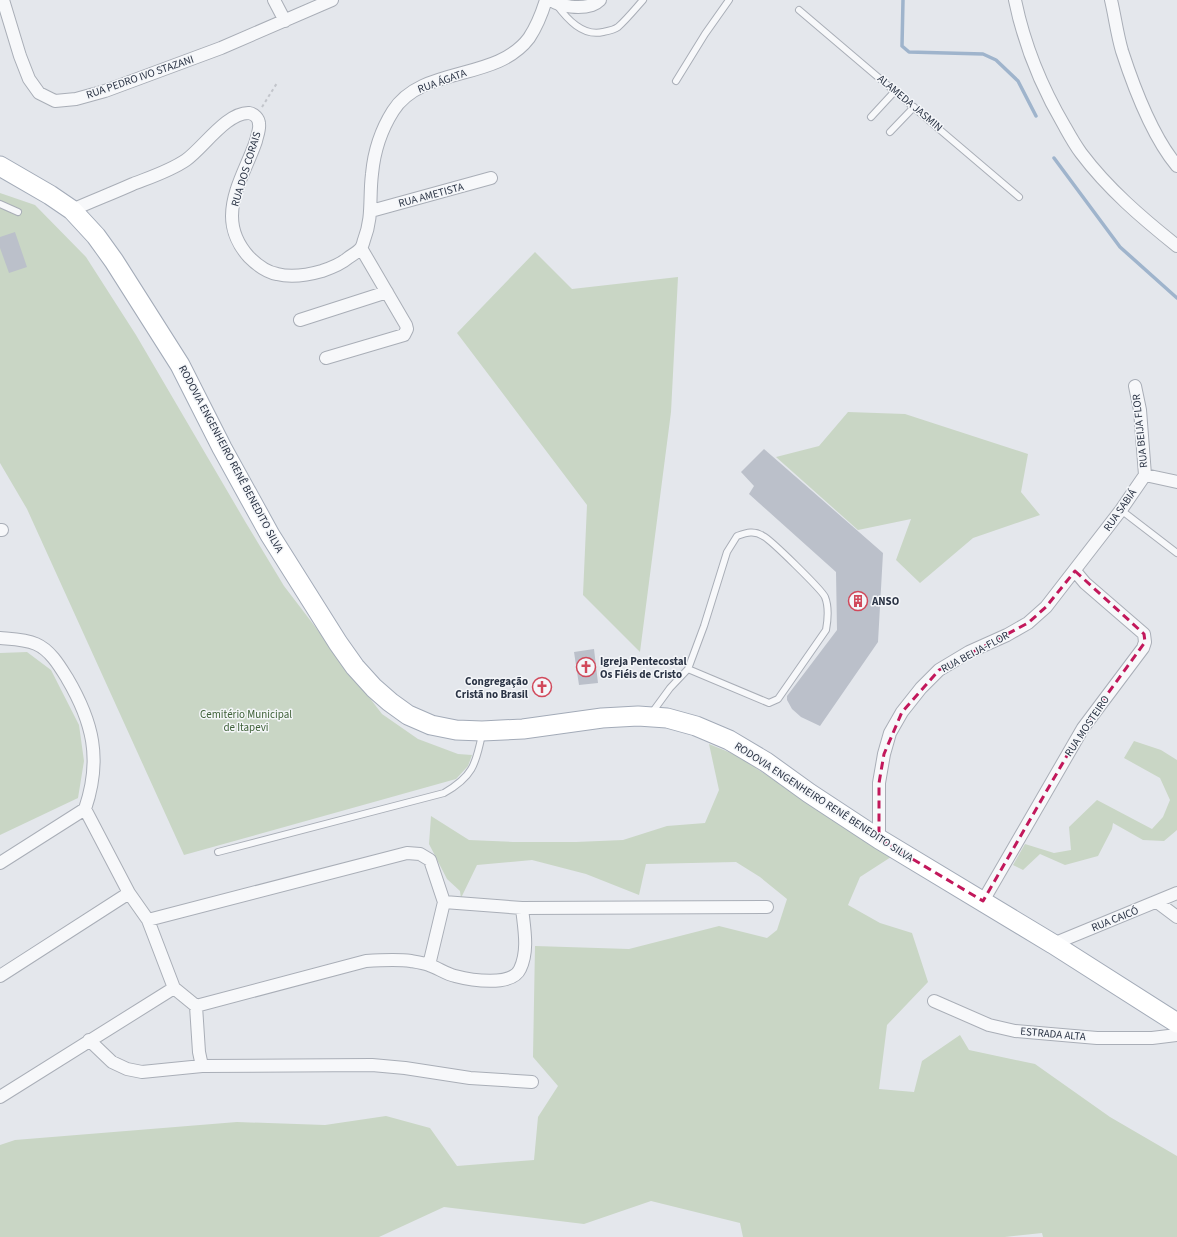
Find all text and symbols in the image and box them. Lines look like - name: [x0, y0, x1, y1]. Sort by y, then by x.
- street label: RUA PEDRO IVO STAZANI: [84, 52, 196, 102]
- street label: RUA ÁGATA: [416, 65, 468, 97]
- street label: ALAMEDA JASMIN: [874, 71, 946, 135]
- street label: RUA DOS CORAIS: [227, 130, 265, 208]
- street label: RUA AMETISTA: [397, 179, 465, 211]
- street label: RODOVIA ENGENHEIRO RENÊ BENEDITO SILVA: [175, 363, 287, 555]
- street label: RUA BEIJA FLOR: [1129, 393, 1151, 469]
- street label: RUA SABIÁ: [1100, 486, 1140, 534]
- building icon: ANSO: [847, 590, 869, 612]
- place label: ANSO: [871, 594, 900, 609]
- street label: RUA BEIJA-FLOR: [938, 628, 1012, 676]
- place label: Igreja Pentecostal Os Fiéis de Cristo: [600, 654, 688, 682]
- church icon: Igreja Pentecostal Os Fiéis de Cristo: [575, 656, 597, 678]
- place label: Congregação Cristã no Brasil: [455, 674, 529, 702]
- church icon: Congregação Cristã no Brasil: [531, 676, 553, 698]
- street label: RUA MOSTEIRO: [1061, 693, 1113, 759]
- park label: Cemitério Municipal de Itapevi: [200, 707, 292, 735]
- street label: RODOVIA ENGENHEIRO RENÊ BENEDITO SILVA: [732, 738, 916, 866]
- street label: RUA CAICÓ: [1089, 903, 1141, 935]
- street label: ESTRADA ALTA: [1020, 1024, 1086, 1044]

